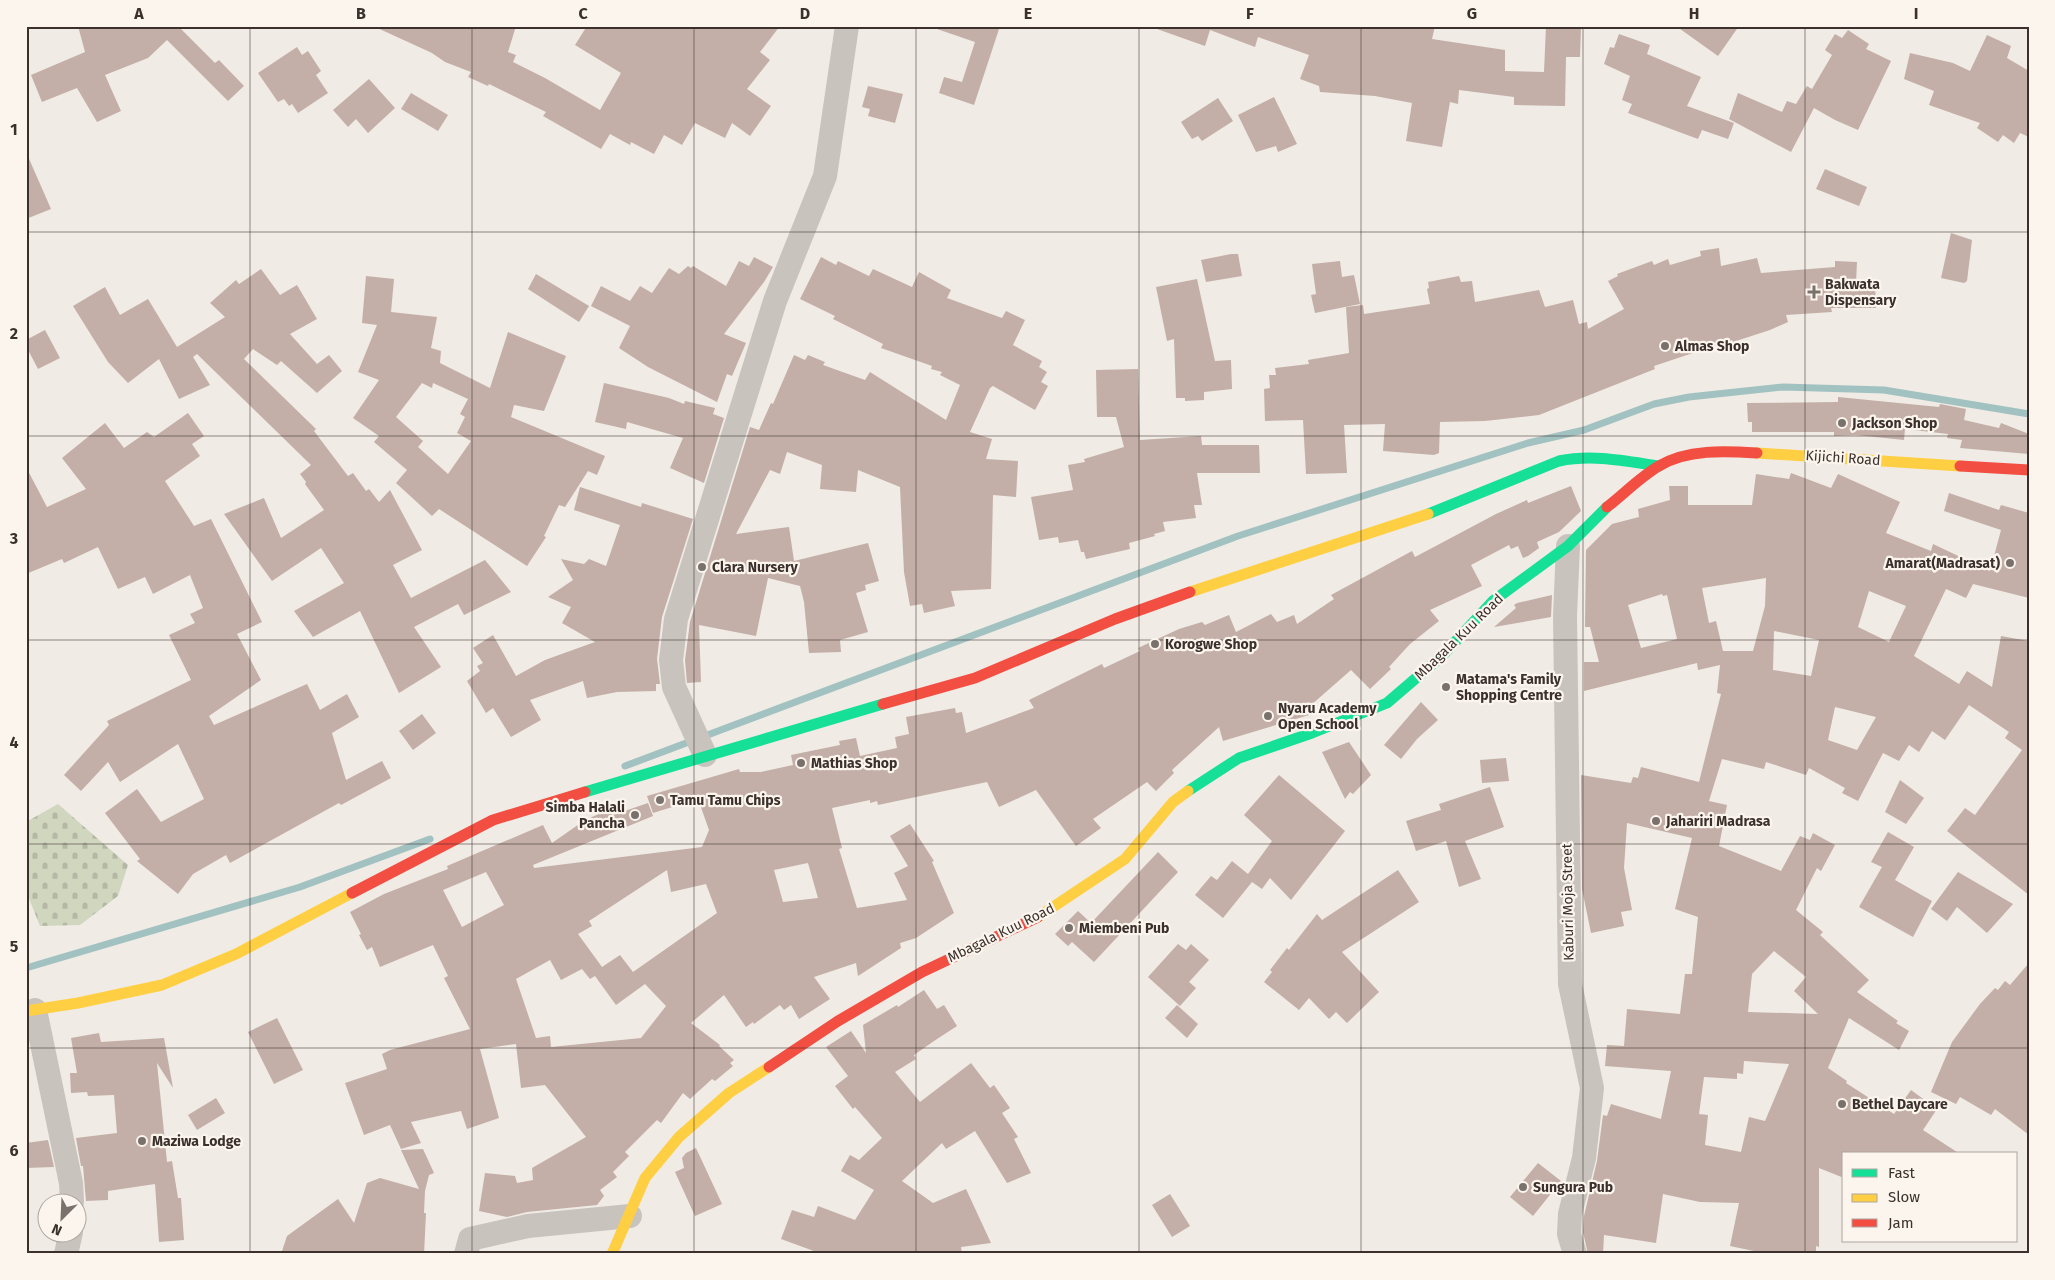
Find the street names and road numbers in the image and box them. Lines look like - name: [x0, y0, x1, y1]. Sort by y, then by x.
- street label: Kijichi Road: [1805, 447, 1881, 469]
- street label: Mbagala Kuu Road: [1411, 590, 1507, 684]
- street label: Kaburi Moja Street: [1558, 842, 1578, 961]
- street label: Mbagala Kuu Road: [945, 900, 1057, 966]

